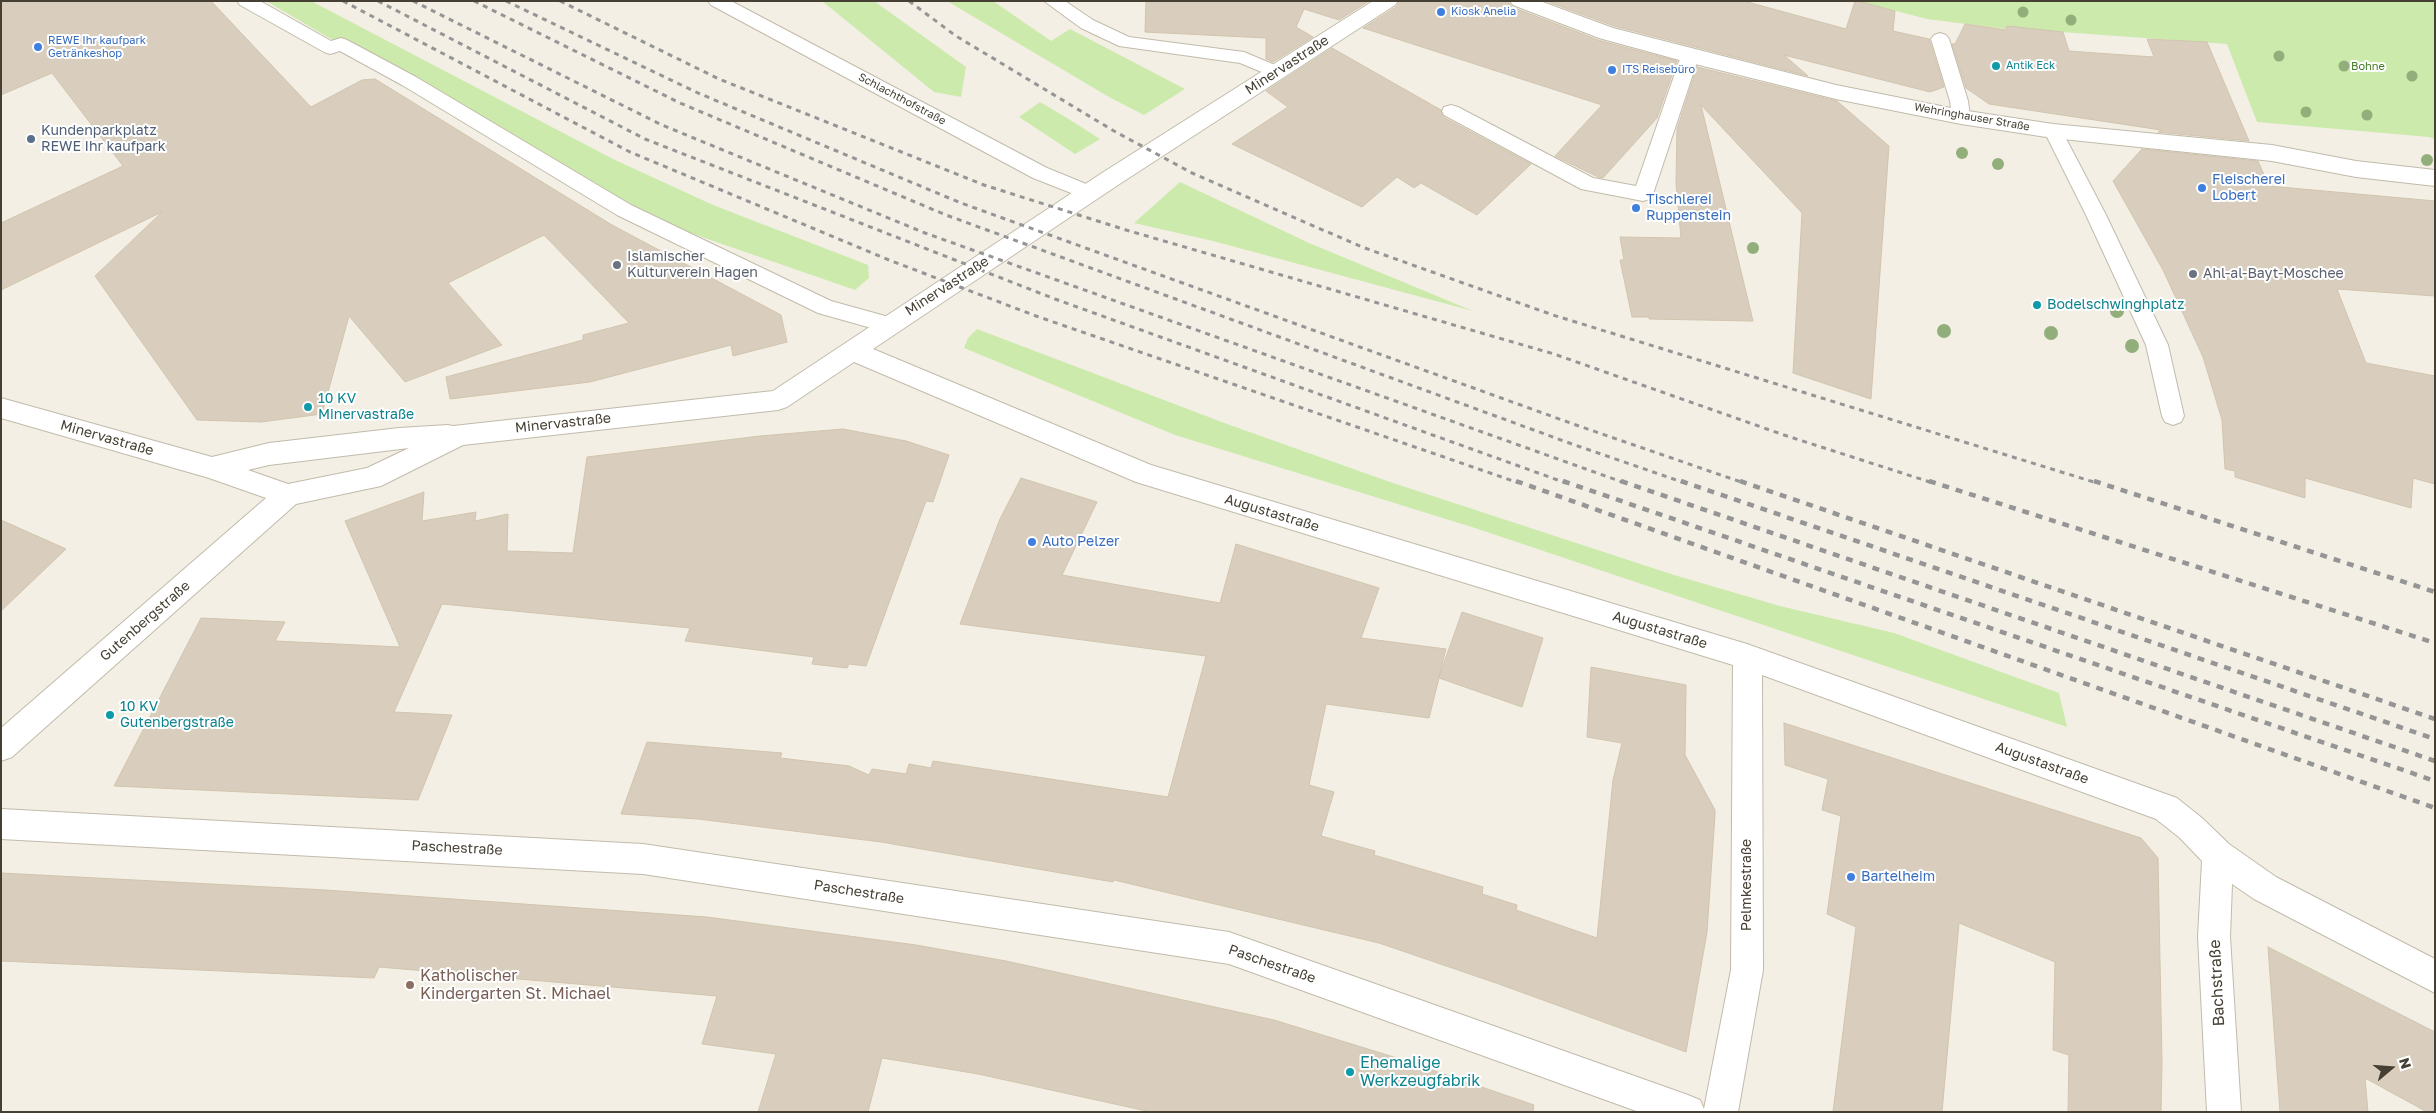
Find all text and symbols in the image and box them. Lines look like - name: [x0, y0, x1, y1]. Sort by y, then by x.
- place label: Kiosk Anelia: [1451, 5, 1516, 19]
- marker: Kiosk Anelia: [1435, 6, 1447, 18]
- street label: Minervastraße: [1242, 32, 1332, 98]
- place label: REWE Ihr kaufpark Getränkeshop: [48, 34, 146, 60]
- marker: REWE Ihr kaufpark Getränkeshop: [32, 41, 44, 53]
- place label: Antik Eck: [2006, 59, 2055, 73]
- marker: Antik Eck: [1990, 60, 2002, 72]
- park label: Bohne: [2351, 60, 2385, 74]
- place label: ITS Reisebüro: [1622, 63, 1695, 77]
- marker: ITS Reisebüro: [1606, 64, 1618, 76]
- street label: Schlachthofstraße: [856, 70, 948, 128]
- street label: Wehringhauser Straße: [1913, 100, 2031, 134]
- place label: Kundenparkplatz REWE Ihr kaufpark: [41, 123, 166, 156]
- marker: Kundenparkplatz REWE Ihr kaufpark: [25, 133, 37, 145]
- place label: Fleischerei Lobert: [2212, 172, 2286, 204]
- marker: Fleischerei Lobert: [2196, 182, 2208, 194]
- place label: Tischlerei Ruppenstein: [1646, 192, 1731, 224]
- marker: Tischlerei Ruppenstein: [1630, 202, 1642, 214]
- place label: Islamischer Kulturverein Hagen: [627, 249, 758, 282]
- street label: Minervastraße: [902, 253, 992, 319]
- marker: Islamischer Kulturverein Hagen: [611, 259, 623, 271]
- place label: Ahl-al-Bayt-Moschee: [2203, 266, 2344, 282]
- marker: Ahl-al-Bayt-Moschee: [2187, 268, 2199, 280]
- place label: Bodelschwinghplatz: [2047, 297, 2184, 313]
- marker: Bodelschwinghplatz: [2031, 299, 2043, 311]
- place label: 10 KV Minervastraße: [318, 391, 414, 424]
- marker: 10 KV Minervastraße: [302, 401, 314, 413]
- street label: Minervastraße: [514, 410, 612, 436]
- street label: Minervastraße: [58, 417, 156, 459]
- street label: Augustastraße: [1223, 491, 1321, 535]
- place label: Auto Pelzer: [1042, 534, 1120, 550]
- marker: Auto Pelzer: [1026, 536, 1038, 548]
- street label: Gutenbergstraße: [97, 577, 193, 665]
- street label: Augustastraße: [1611, 608, 1709, 652]
- place label: 10 KV Gutenbergstraße: [120, 699, 234, 732]
- marker: 10 KV Gutenbergstraße: [104, 709, 116, 721]
- street label: Augustastraße: [1993, 738, 2091, 788]
- street label: Paschestraße: [411, 837, 503, 859]
- street label: Pelmkestraße: [1739, 839, 1755, 931]
- place label: Bartelheim: [1861, 869, 1935, 885]
- marker: Bartelheim: [1845, 871, 1857, 883]
- street label: Paschestraße: [813, 877, 905, 907]
- street label: Bachstraße: [2205, 939, 2229, 1027]
- street label: Paschestraße: [1226, 941, 1318, 987]
- place label: Katholischer Kindergarten St. Michael: [420, 966, 611, 1004]
- marker: Katholischer Kindergarten St. Michael: [404, 979, 416, 991]
- north arrow: [2366, 1043, 2416, 1093]
- place label: Ehemalige Werkzeugfabrik: [1360, 1053, 1480, 1091]
- text: N: [2396, 1056, 2415, 1071]
- marker: Ehemalige Werkzeugfabrik: [1344, 1066, 1356, 1078]

